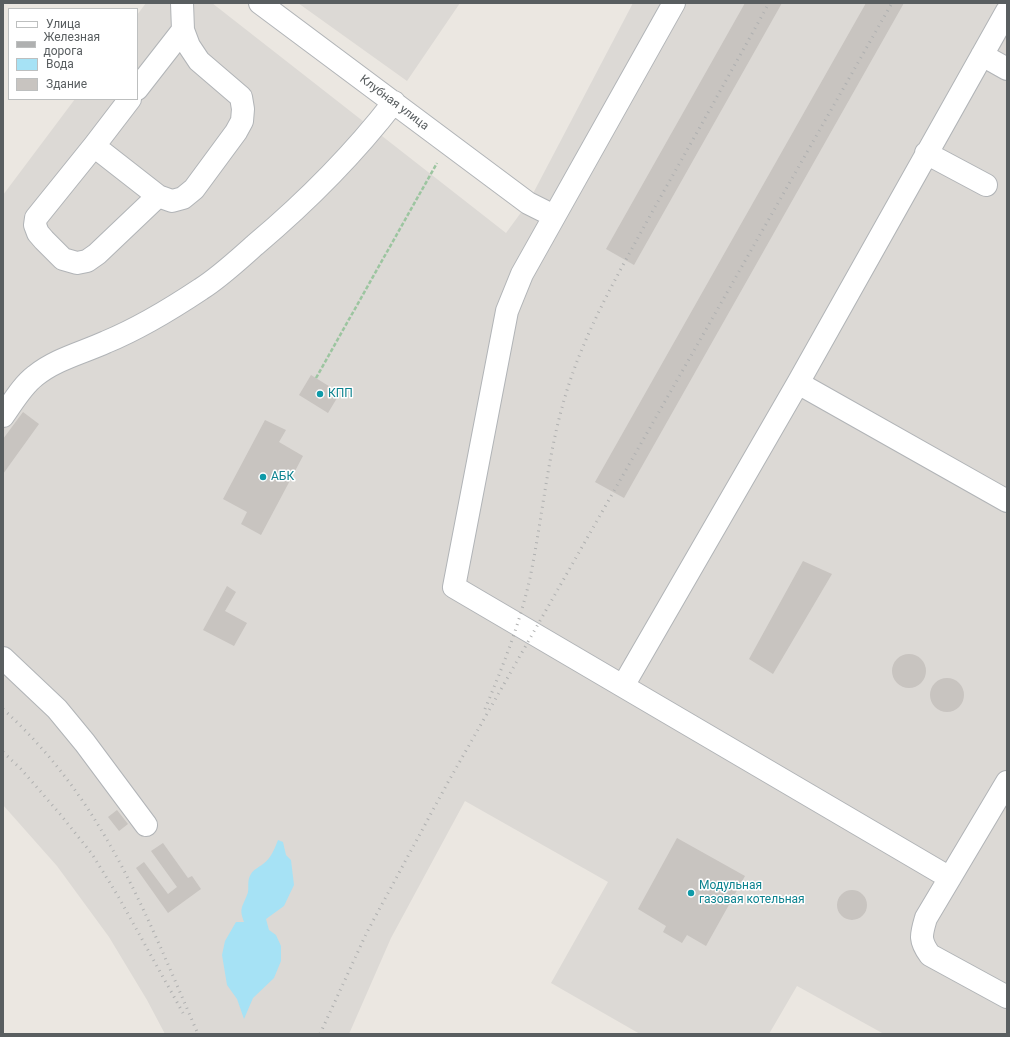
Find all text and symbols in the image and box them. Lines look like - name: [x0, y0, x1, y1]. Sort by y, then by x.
- legend: [8, 8, 138, 100]
- text: Улица: [46, 17, 81, 31]
- text: Железная дорога: [44, 30, 100, 58]
- text: Вода: [46, 57, 74, 71]
- street label: Клубная улица: [357, 72, 431, 134]
- text: Здание: [46, 77, 87, 91]
- place label: КПП: [328, 387, 353, 401]
- marker: КПП: [315, 389, 325, 399]
- place label: АБК: [271, 470, 294, 484]
- marker: АБК: [258, 472, 268, 482]
- place label: Модульная газовая котельная: [699, 879, 805, 907]
- marker: Модульная газовая котельная: [686, 888, 696, 898]

